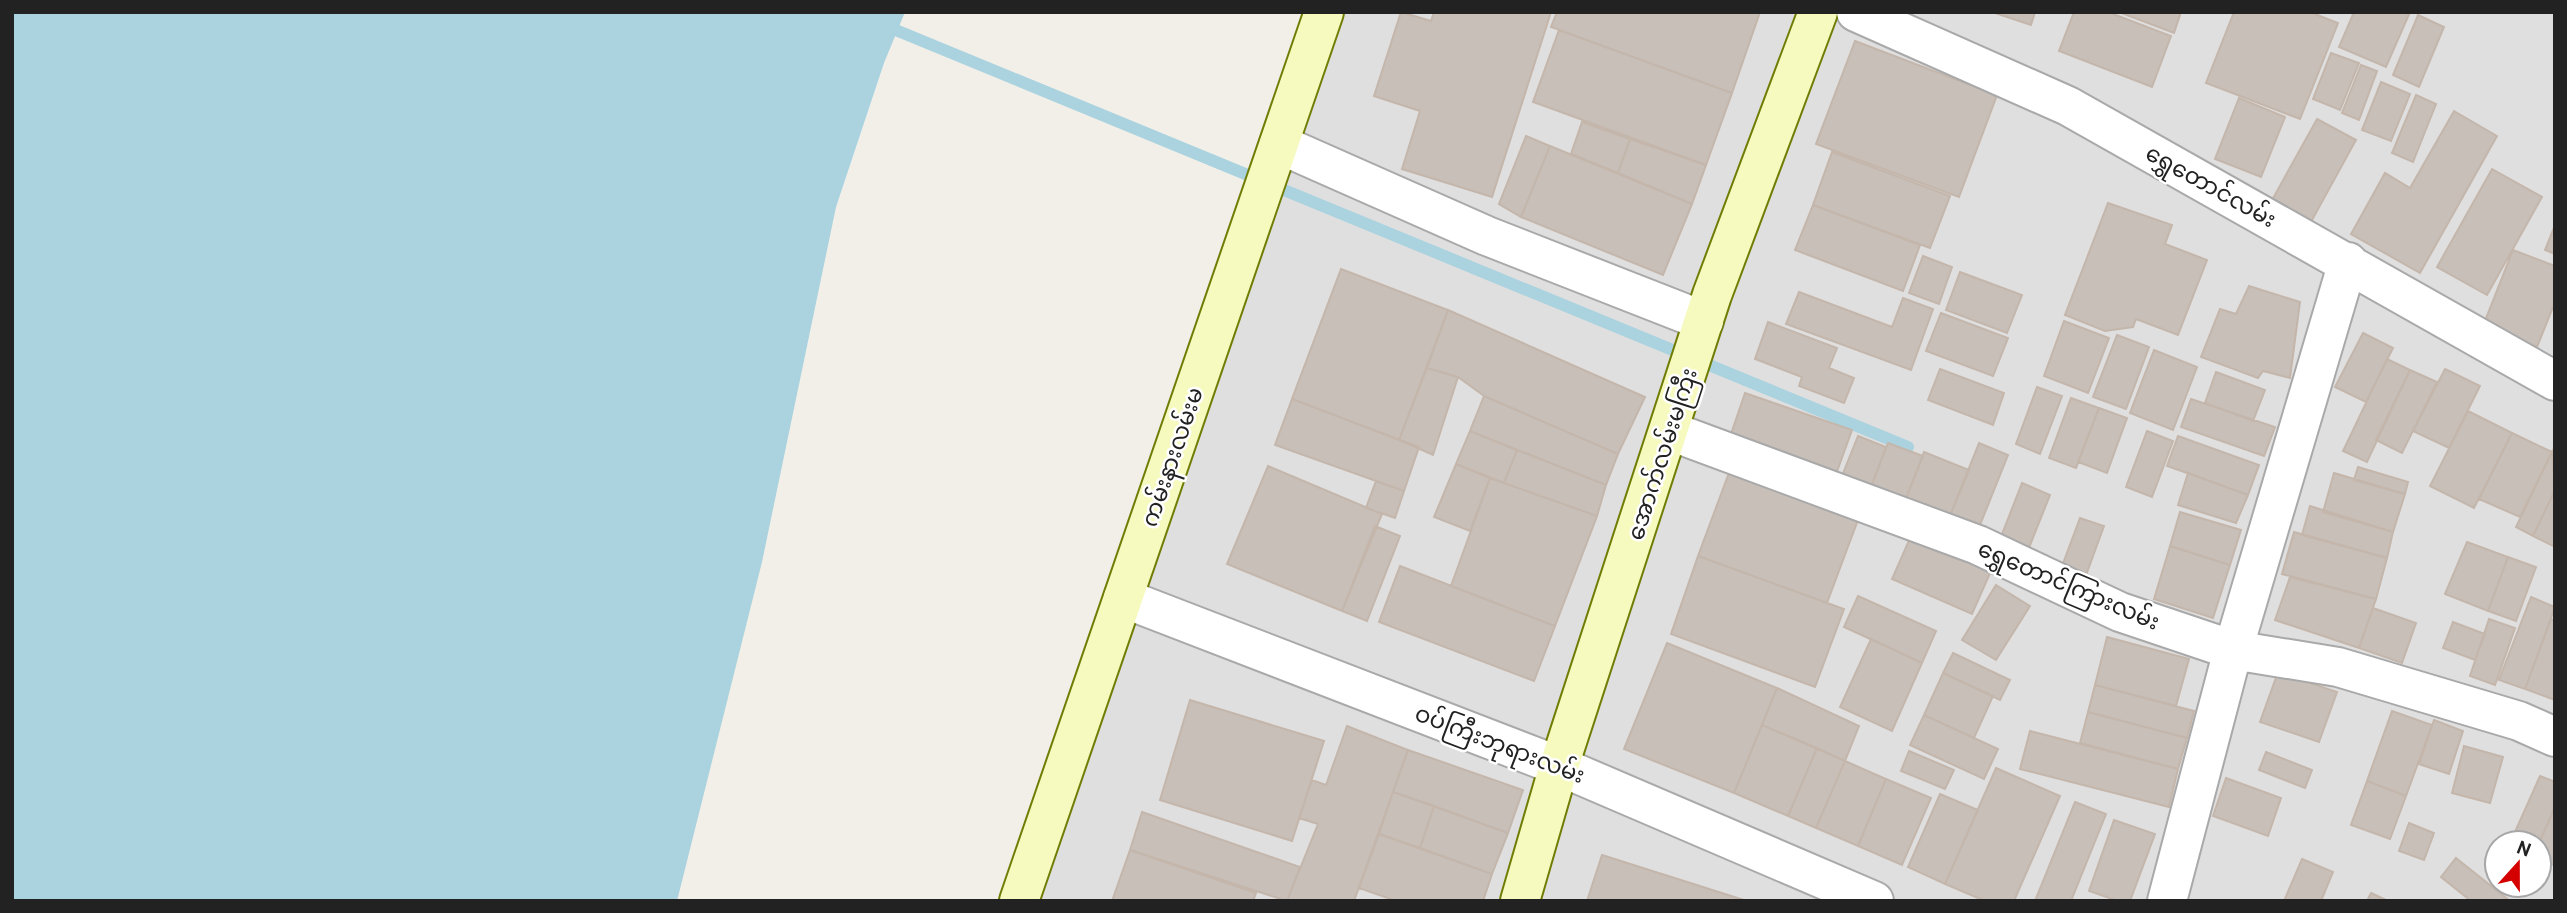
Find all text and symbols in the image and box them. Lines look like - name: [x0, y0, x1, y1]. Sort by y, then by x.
- street label: ရွှေတောင်လမ်း: [2138, 137, 2282, 238]
- street label: အောက်လမ်းမကြီး: [1619, 364, 1708, 545]
- street label: ကမ်းနားလမ်းမ: [1133, 383, 1214, 532]
- street label: ရွှေတောင်ကြားလမ်း: [1972, 532, 2165, 640]
- street label: ဝပ်ကြီးဘုရားလမ်း: [1409, 697, 1590, 794]
- north arrow: [2483, 829, 2553, 899]
- text: N: [2513, 836, 2534, 864]

